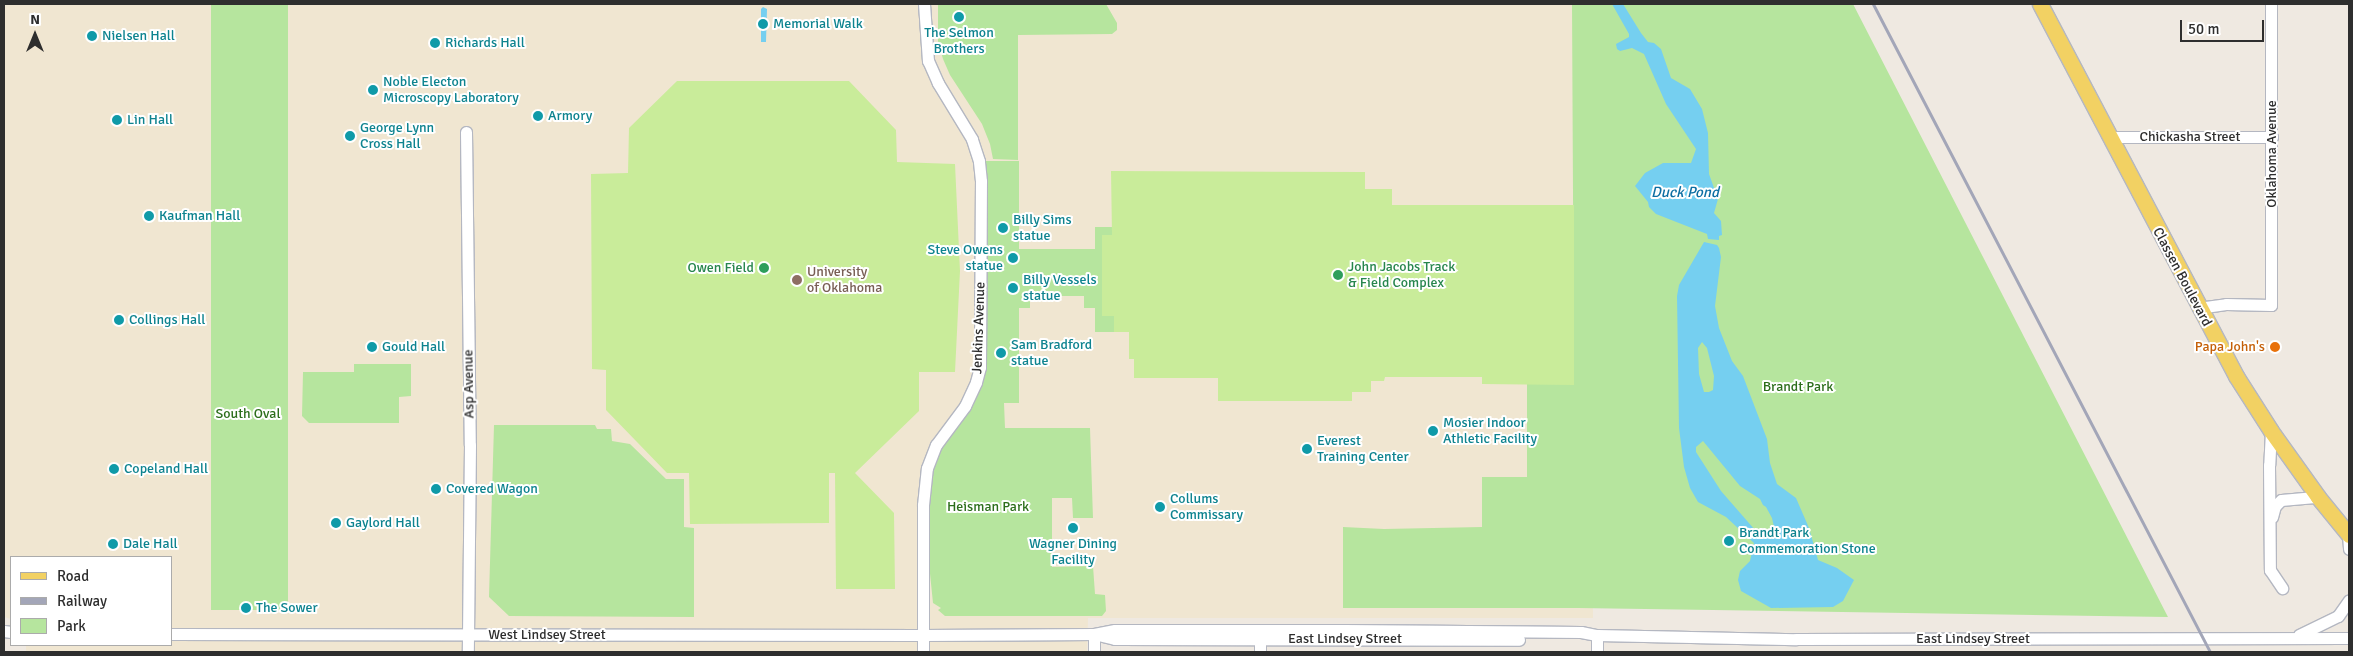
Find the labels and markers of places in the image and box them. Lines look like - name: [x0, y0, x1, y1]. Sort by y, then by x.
- marker: The Selmon Brothers: [953, 11, 965, 23]
- place label: Memorial Walk: [773, 16, 863, 32]
- marker: Memorial Walk: [757, 18, 769, 30]
- place label: The Selmon Brothers: [924, 25, 994, 58]
- place label: Nielsen Hall: [102, 28, 175, 44]
- marker: Nielsen Hall: [86, 30, 98, 42]
- place label: Richards Hall: [445, 35, 525, 51]
- marker: Richards Hall: [429, 37, 441, 49]
- place label: Noble Electon Microscopy Laboratory: [383, 74, 519, 106]
- marker: Noble Electon Microscopy Laboratory: [367, 84, 379, 96]
- place label: Armory: [548, 108, 592, 124]
- marker: Armory: [532, 110, 544, 122]
- place label: Lin Hall: [127, 112, 173, 128]
- marker: Lin Hall: [111, 114, 123, 126]
- place label: George Lynn Cross Hall: [360, 120, 434, 152]
- marker: George Lynn Cross Hall: [344, 130, 356, 142]
- place label: Kaufman Hall: [159, 208, 240, 224]
- marker: Kaufman Hall: [143, 210, 155, 222]
- place label: Billy Sims statue: [1013, 212, 1072, 244]
- marker: Billy Sims statue: [997, 222, 1009, 234]
- place label: Steve Owens statue: [927, 242, 1003, 274]
- marker: Steve Owens statue: [1007, 252, 1019, 264]
- place label: John Jacobs Track & Field Complex: [1348, 259, 1455, 292]
- place label: Owen Field: [688, 260, 754, 276]
- marker: Owen Field: [758, 262, 770, 274]
- place label: University of Oklahoma: [807, 264, 882, 296]
- marker: John Jacobs Track & Field Complex: [1332, 269, 1344, 281]
- place label: Billy Vessels statue: [1023, 272, 1097, 304]
- marker: University of Oklahoma: [791, 274, 803, 286]
- marker: Billy Vessels statue: [1007, 282, 1019, 294]
- place label: Collings Hall: [129, 312, 205, 328]
- marker: Collings Hall: [113, 314, 125, 326]
- place label: Sam Bradford statue: [1011, 337, 1092, 370]
- place label: Gould Hall: [382, 339, 445, 355]
- place label: Papa John's: [2195, 339, 2265, 355]
- marker: Gould Hall: [366, 341, 378, 353]
- marker: Papa John's: [2269, 341, 2281, 353]
- marker: Sam Bradford statue: [995, 347, 1007, 359]
- place label: Mosier Indoor Athletic Facility: [1443, 415, 1537, 448]
- marker: Mosier Indoor Athletic Facility: [1427, 425, 1439, 437]
- place label: Everest Training Center: [1317, 433, 1409, 466]
- marker: Everest Training Center: [1301, 443, 1313, 455]
- place label: Copeland Hall: [124, 461, 208, 477]
- marker: Copeland Hall: [108, 463, 120, 475]
- place label: Covered Wagon: [446, 481, 538, 497]
- marker: Covered Wagon: [430, 483, 442, 495]
- place label: Collums Commissary: [1170, 491, 1243, 524]
- marker: Collums Commissary: [1154, 501, 1166, 513]
- place label: Gaylord Hall: [346, 515, 420, 531]
- marker: Gaylord Hall: [330, 517, 342, 529]
- marker: Wagner Dining Facility: [1067, 522, 1079, 534]
- place label: Brandt Park Commemoration Stone: [1739, 525, 1876, 558]
- marker: Brandt Park Commemoration Stone: [1723, 535, 1735, 547]
- place label: Dale Hall: [123, 536, 178, 552]
- place label: Wagner Dining Facility: [1029, 536, 1117, 568]
- marker: Dale Hall: [107, 538, 119, 550]
- place label: The Sower: [256, 600, 318, 616]
- marker: The Sower: [240, 602, 252, 614]

